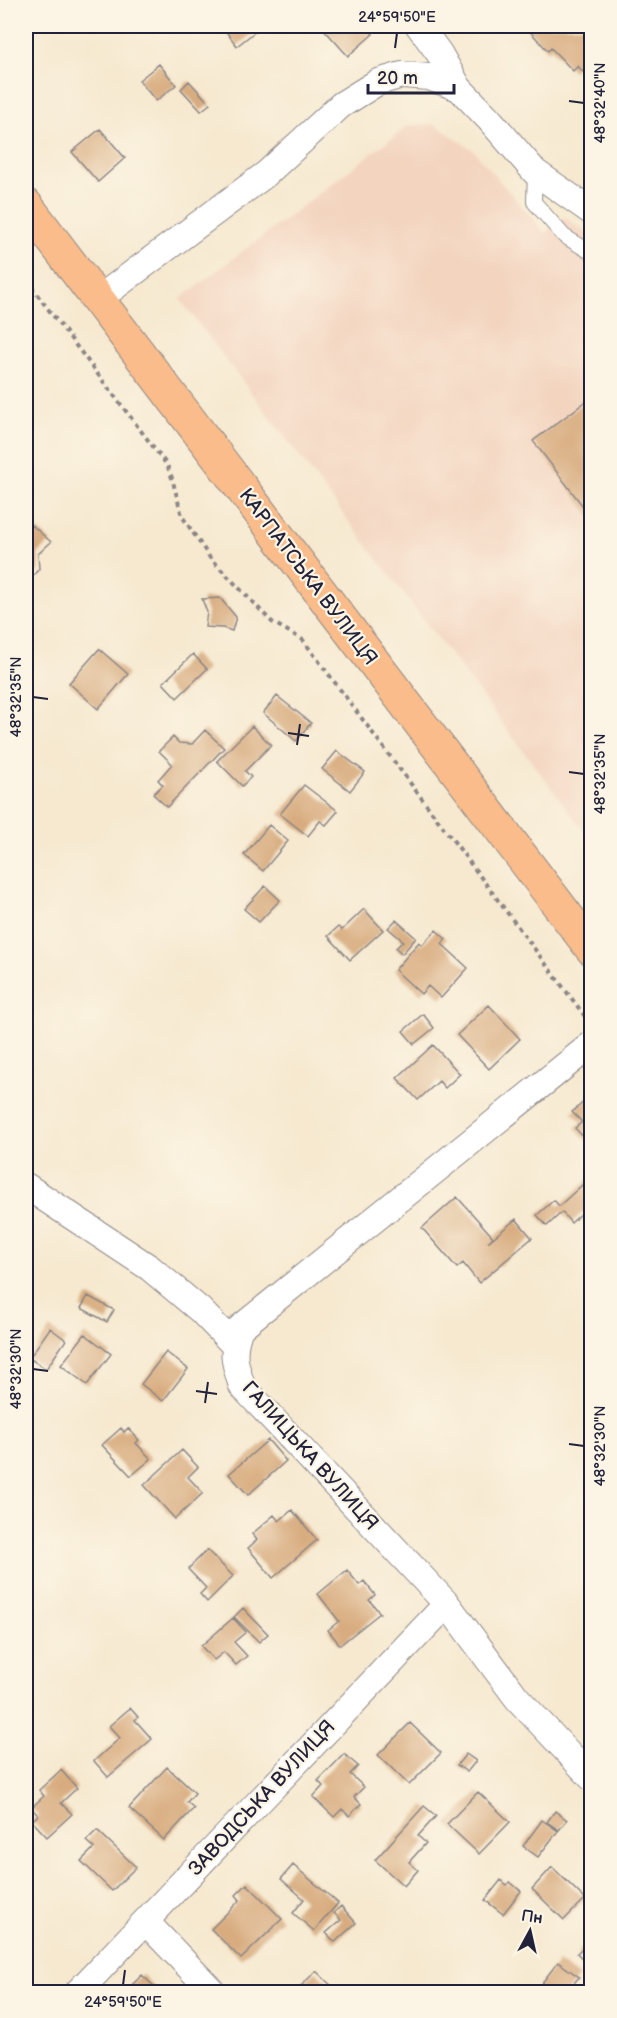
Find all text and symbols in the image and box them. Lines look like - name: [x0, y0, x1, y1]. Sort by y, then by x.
- text: 24°59'50"E: [358, 8, 436, 27]
- scale bar: [368, 57, 454, 95]
- text: 48°32'40"N: [591, 62, 610, 144]
- text: 20 m: [377, 68, 418, 89]
- street label: КАРПАТСЬКА ВУЛИЦЯ: [234, 484, 382, 670]
- text: 48°32'35"N: [7, 657, 26, 737]
- text: 48°32'35"N: [591, 734, 610, 814]
- text: 48°32'30"N: [7, 1328, 26, 1410]
- street label: ГАЛИЦЬКА ВУЛИЦЯ: [237, 1377, 383, 1535]
- text: 48°32'30"N: [591, 1405, 610, 1487]
- street label: ЗАВОДСЬКА ВУЛИЦЯ: [184, 1715, 340, 1881]
- north arrow: [500, 1901, 560, 1961]
- text: Пн: [520, 1907, 544, 1929]
- text: 24°59'50"E: [84, 1993, 162, 2012]

